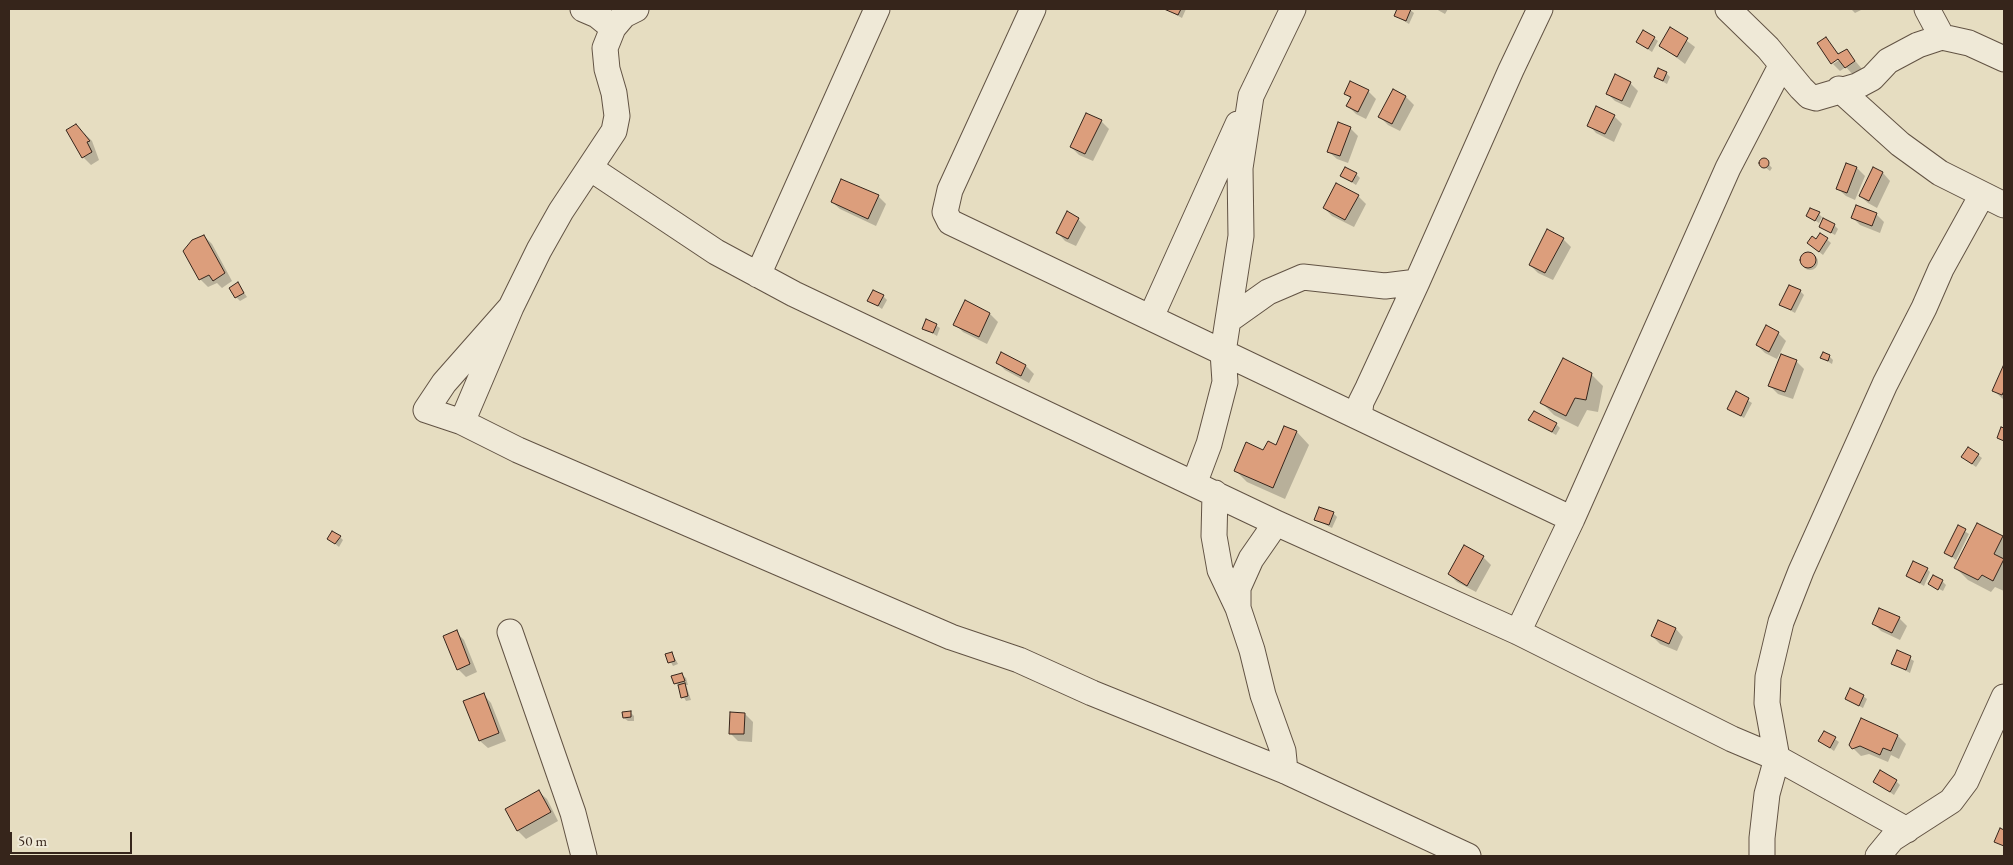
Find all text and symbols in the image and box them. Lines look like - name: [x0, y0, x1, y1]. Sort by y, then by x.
- scale bar: [12, 822, 135, 854]
- text: 50 m: [18, 831, 47, 850]

